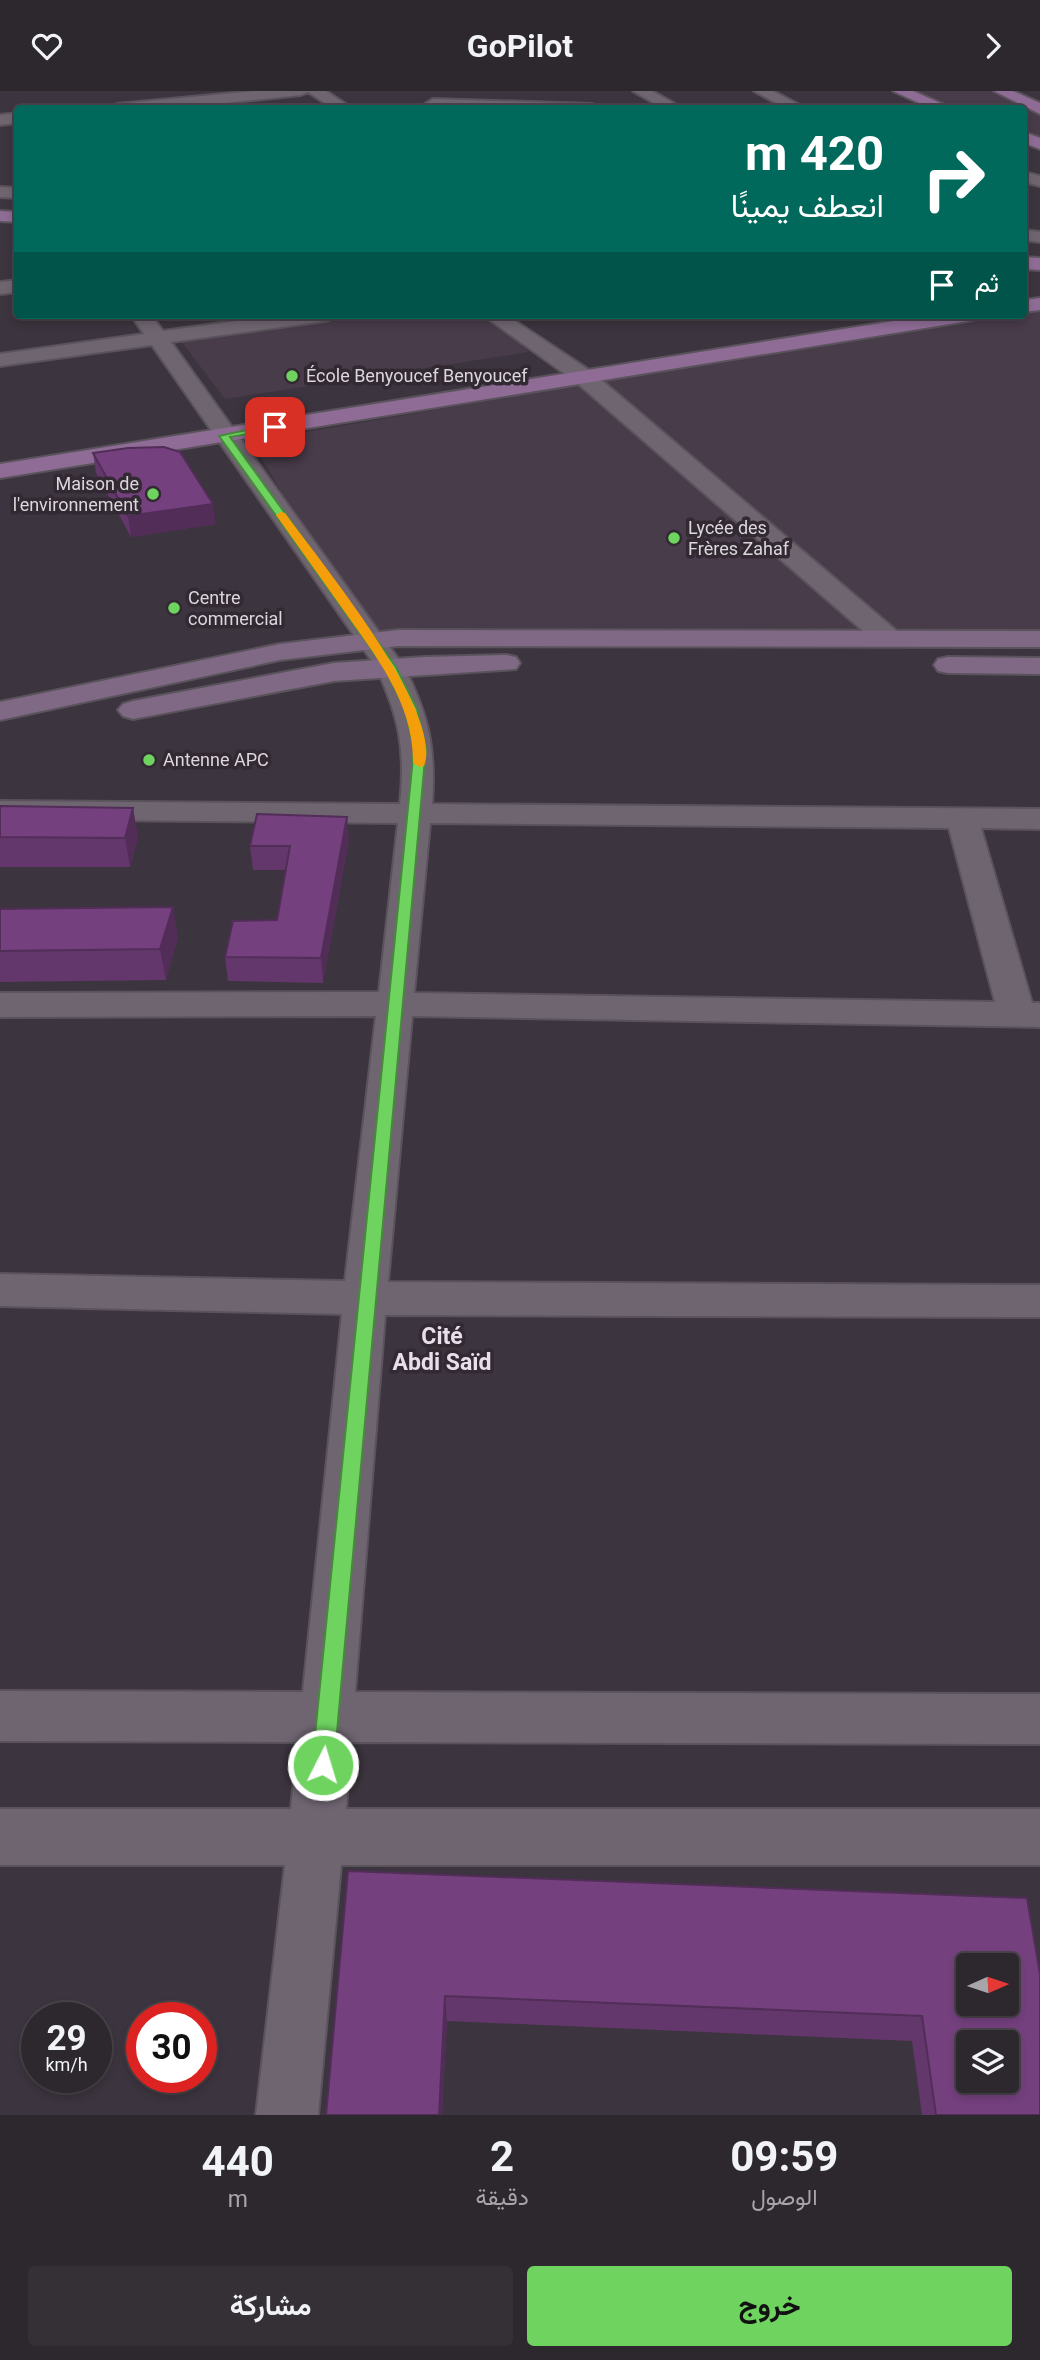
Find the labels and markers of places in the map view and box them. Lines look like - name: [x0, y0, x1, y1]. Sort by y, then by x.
- place label: École Benyoucef Benyoucef: [306, 365, 528, 386]
- marker: École Benyoucef Benyoucef: [284, 368, 300, 384]
- pin: [245, 397, 305, 457]
- place label: Maison de l'environnement: [13, 473, 139, 515]
- marker: Maison de l'environnement: [145, 486, 161, 502]
- place label: Lycée des Frères Zahaf: [688, 517, 790, 559]
- marker: Lycée des Frères Zahaf: [666, 530, 682, 546]
- place label: Centre commercial: [188, 587, 283, 629]
- marker: Centre commercial: [166, 600, 182, 616]
- place label: Antenne APC: [163, 749, 269, 770]
- marker: Antenne APC: [141, 752, 157, 768]

